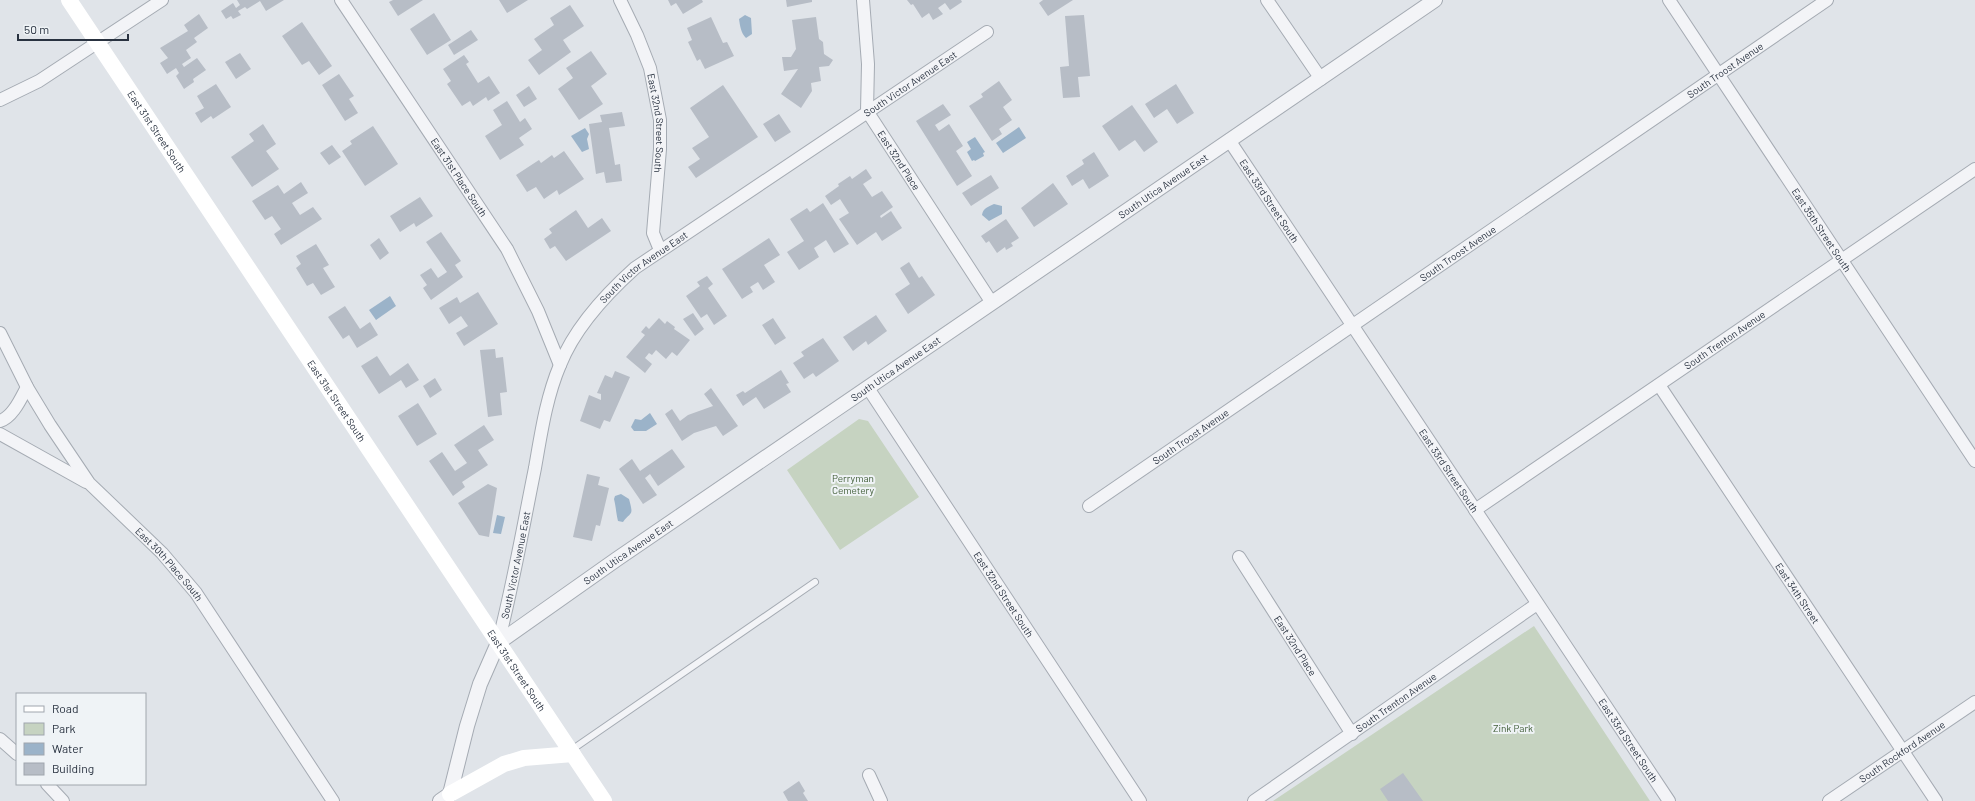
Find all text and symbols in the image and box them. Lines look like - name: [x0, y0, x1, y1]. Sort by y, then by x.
- scale bar: [18, 16, 128, 42]
- text: 50 m: [24, 22, 49, 36]
- street label: South Troost Avenue: [1685, 40, 1765, 100]
- street label: South Victor Avenue East: [861, 48, 959, 119]
- street label: East 32nd Street South: [645, 72, 666, 173]
- street label: East 31st Street South: [125, 88, 188, 175]
- street label: East 32nd Place: [875, 128, 923, 192]
- street label: East 31st Place South: [429, 136, 490, 219]
- street label: South Utica Avenue East: [1116, 151, 1211, 221]
- street label: East 33rd Street South: [1237, 157, 1302, 245]
- street label: East 35th Street South: [1790, 186, 1854, 274]
- street label: South Troost Avenue: [1417, 223, 1498, 284]
- street label: South Victor Avenue East: [597, 228, 690, 305]
- street label: South Trenton Avenue: [1682, 308, 1767, 372]
- street label: South Utica Avenue East: [848, 334, 943, 404]
- street label: East 31st Street South: [305, 358, 368, 444]
- street label: South Troost Avenue: [1150, 406, 1231, 467]
- street label: East 33rd Street South: [1417, 426, 1481, 515]
- park label: Perryman Cemetery: [832, 472, 874, 496]
- street label: South Victor Avenue East: [498, 510, 532, 620]
- street label: South Utica Avenue East: [581, 516, 676, 587]
- street label: East 30th Place South: [133, 525, 206, 603]
- street label: East 32nd Street South: [971, 549, 1036, 639]
- street label: East 34th Street: [1773, 560, 1822, 626]
- street label: East 32nd Place: [1272, 613, 1319, 678]
- street label: East 31st Street South: [485, 627, 548, 713]
- street label: South Trenton Avenue: [1353, 670, 1439, 734]
- legend: [16, 693, 146, 785]
- street label: East 33rd Street South: [1596, 696, 1661, 784]
- text: Road: [52, 701, 79, 715]
- street label: South Rockford Avenue: [1857, 718, 1947, 785]
- text: Park: [52, 721, 76, 735]
- park label: Zink Park: [1493, 722, 1533, 734]
- text: Water: [52, 741, 84, 755]
- text: Building: [52, 761, 94, 775]

